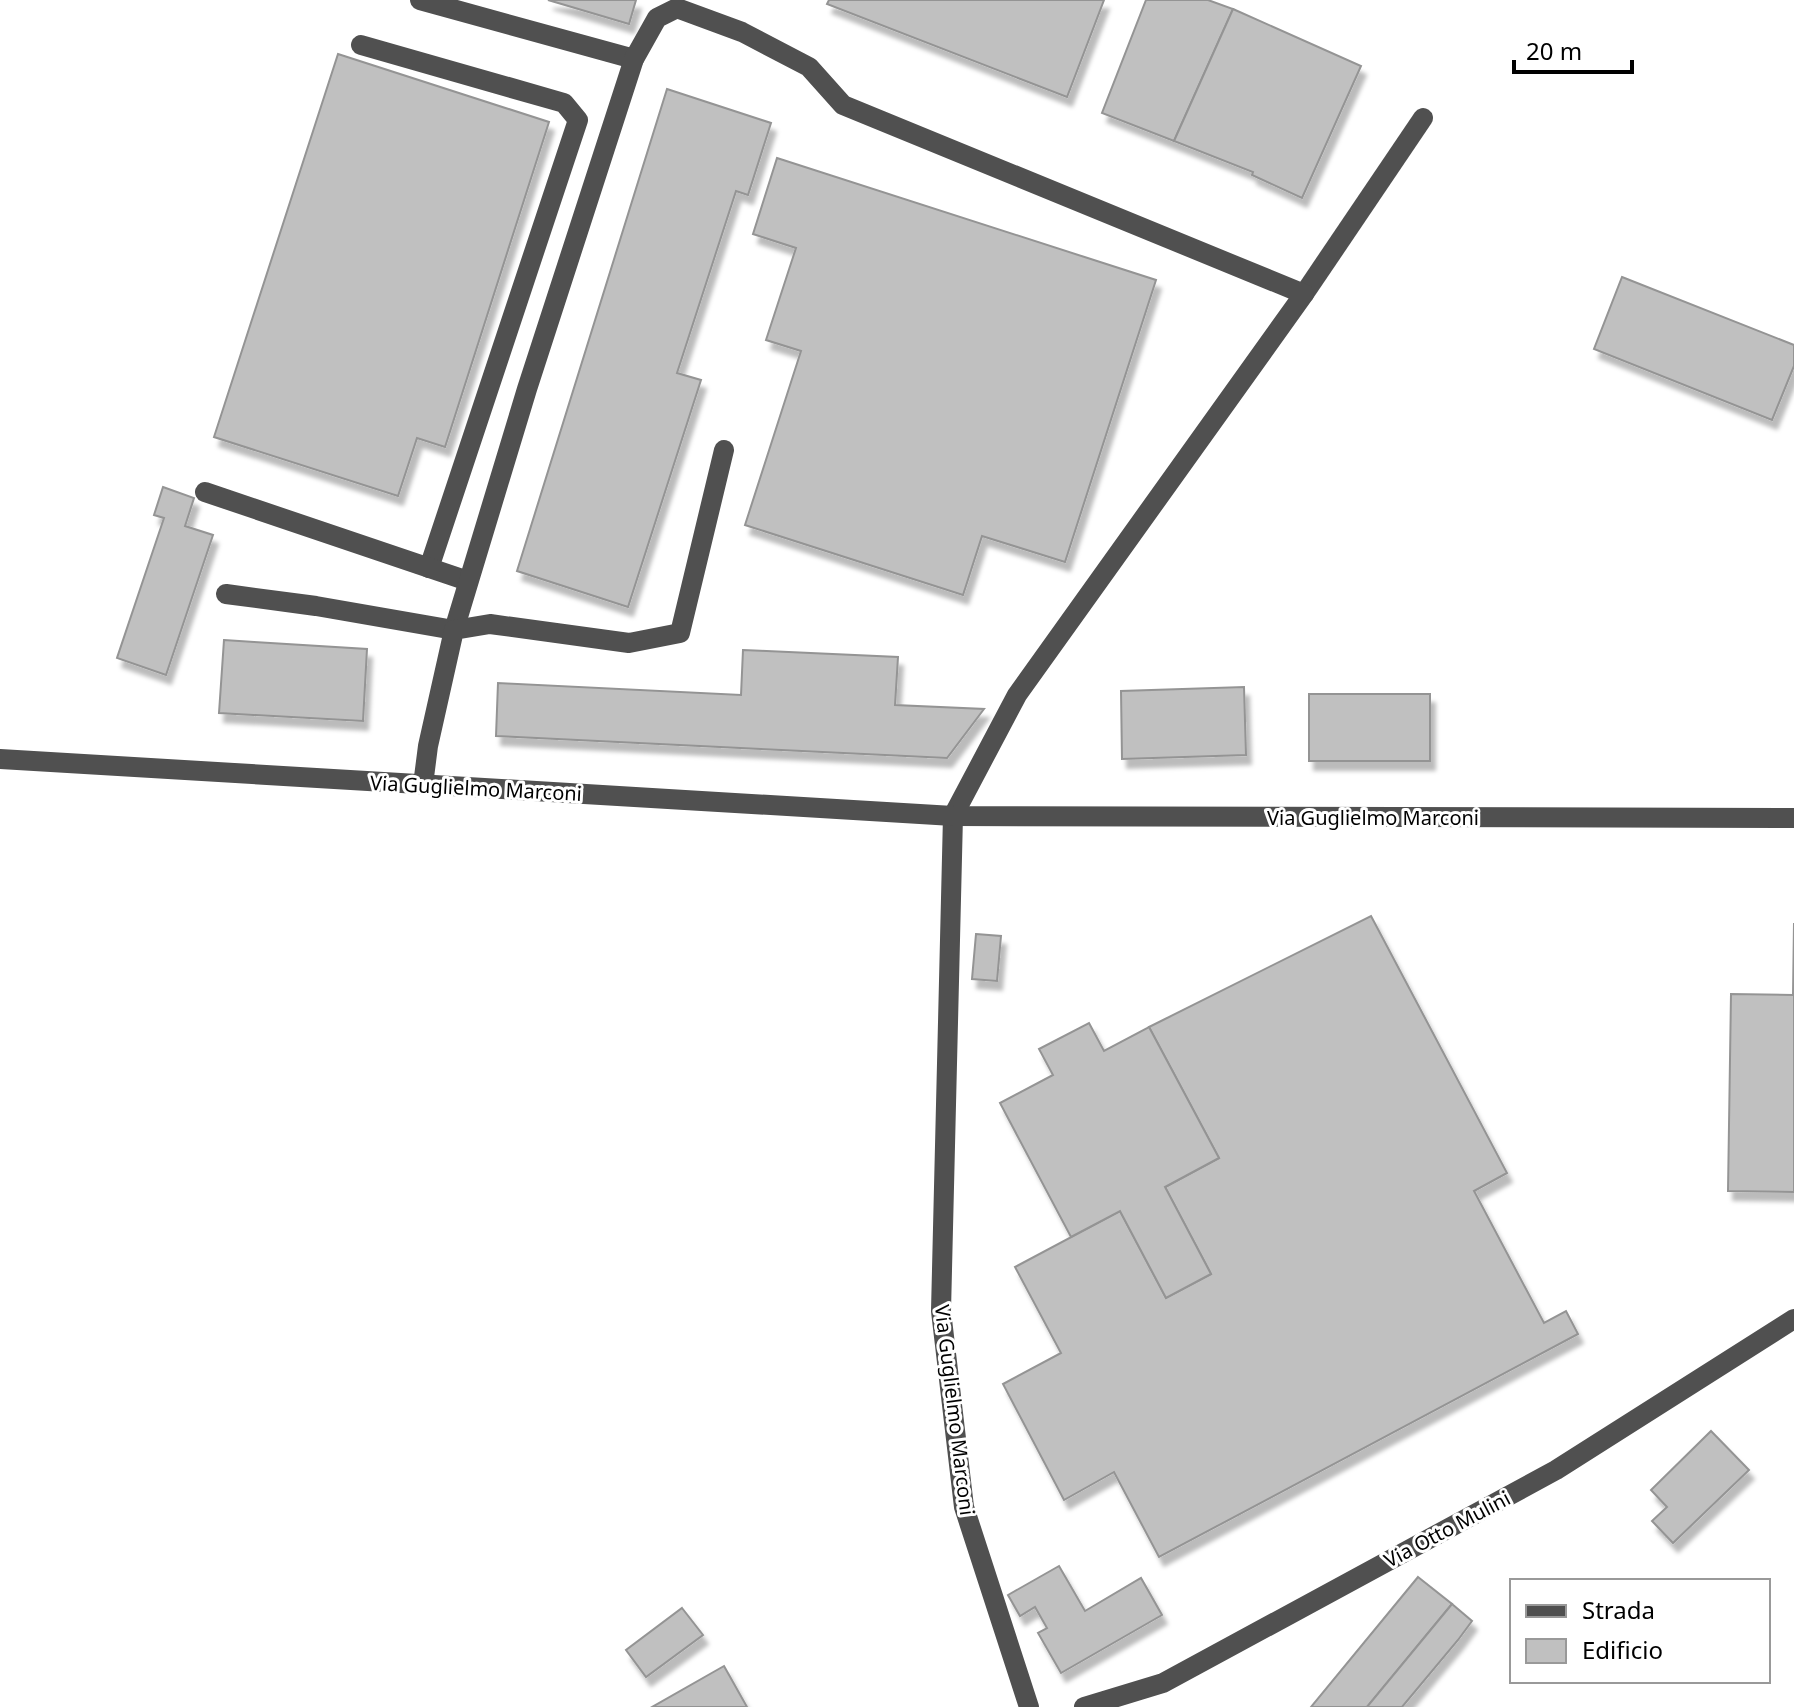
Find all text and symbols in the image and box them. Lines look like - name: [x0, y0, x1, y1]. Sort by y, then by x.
- scale bar: [1514, 24, 1632, 74]
- text: 20 m: [1526, 34, 1582, 67]
- street label: Via Guglielmo Marconi: [369, 769, 583, 807]
- street label: Via Guglielmo Marconi: [1267, 804, 1479, 831]
- street label: Via Guglielmo Marconi: [929, 1303, 981, 1517]
- street label: Via Otto Mulini: [1379, 1484, 1515, 1574]
- legend: [1510, 1579, 1770, 1683]
- text: Strada: [1582, 1593, 1655, 1626]
- text: Edificio: [1582, 1633, 1663, 1666]

